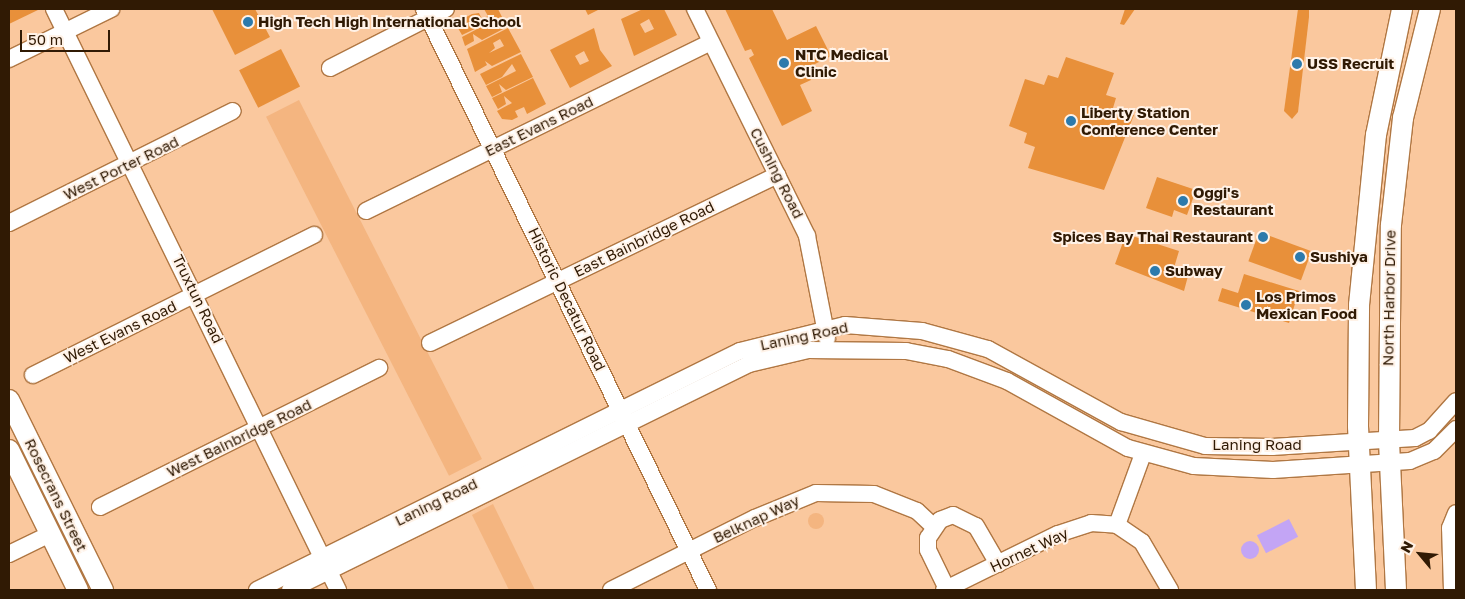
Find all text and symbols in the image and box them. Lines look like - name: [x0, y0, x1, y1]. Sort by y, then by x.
- place label: High Tech High International School: [258, 13, 521, 31]
- marker: High Tech High International School: [242, 16, 254, 28]
- scale bar: [22, 20, 112, 52]
- text: 50 m: [28, 30, 63, 48]
- place label: NTC Medical Clinic: [795, 45, 888, 80]
- place label: USS Recruit: [1307, 55, 1394, 73]
- marker: NTC Medical Clinic: [777, 56, 791, 70]
- marker: USS Recruit: [1291, 58, 1303, 70]
- street label: East Evans Road: [482, 92, 596, 160]
- place label: Liberty Station Conference Center: [1081, 103, 1218, 138]
- marker: Liberty Station Conference Center: [1065, 115, 1077, 127]
- street label: Cushing Road: [746, 125, 808, 221]
- street label: West Porter Road: [60, 132, 182, 204]
- place label: Oggi's Restaurant: [1193, 183, 1273, 218]
- marker: Oggi's Restaurant: [1177, 195, 1189, 207]
- street label: East Bainbridge Road: [571, 197, 717, 281]
- street label: Historic Decatur Road: [524, 224, 610, 374]
- place label: Spices Bay Thai Restaurant: [1052, 228, 1253, 246]
- street label: North Harbor Drive: [1379, 230, 1399, 366]
- marker: Spices Bay Thai Restaurant: [1257, 231, 1269, 243]
- place label: Sushiya: [1310, 248, 1368, 266]
- marker: Sushiya: [1294, 251, 1306, 263]
- street label: Truxtun Road: [169, 252, 227, 346]
- place label: Subway: [1165, 262, 1223, 280]
- marker: Subway: [1149, 265, 1161, 277]
- place label: Los Primos Mexican Food: [1256, 287, 1357, 322]
- street label: West Evans Road: [61, 297, 179, 367]
- marker: Los Primos Mexican Food: [1240, 299, 1252, 311]
- street label: Laning Road: [758, 318, 850, 354]
- street label: West Bainbridge Road: [164, 395, 314, 481]
- street label: Rosecrans Street: [21, 436, 91, 554]
- street label: Laning Road: [1212, 436, 1302, 454]
- street label: Laning Road: [392, 474, 480, 530]
- street label: Belknap Way: [710, 491, 802, 547]
- street label: Hornet Way: [987, 524, 1071, 576]
- north arrow: [1395, 529, 1445, 579]
- text: N: [1396, 538, 1416, 555]

